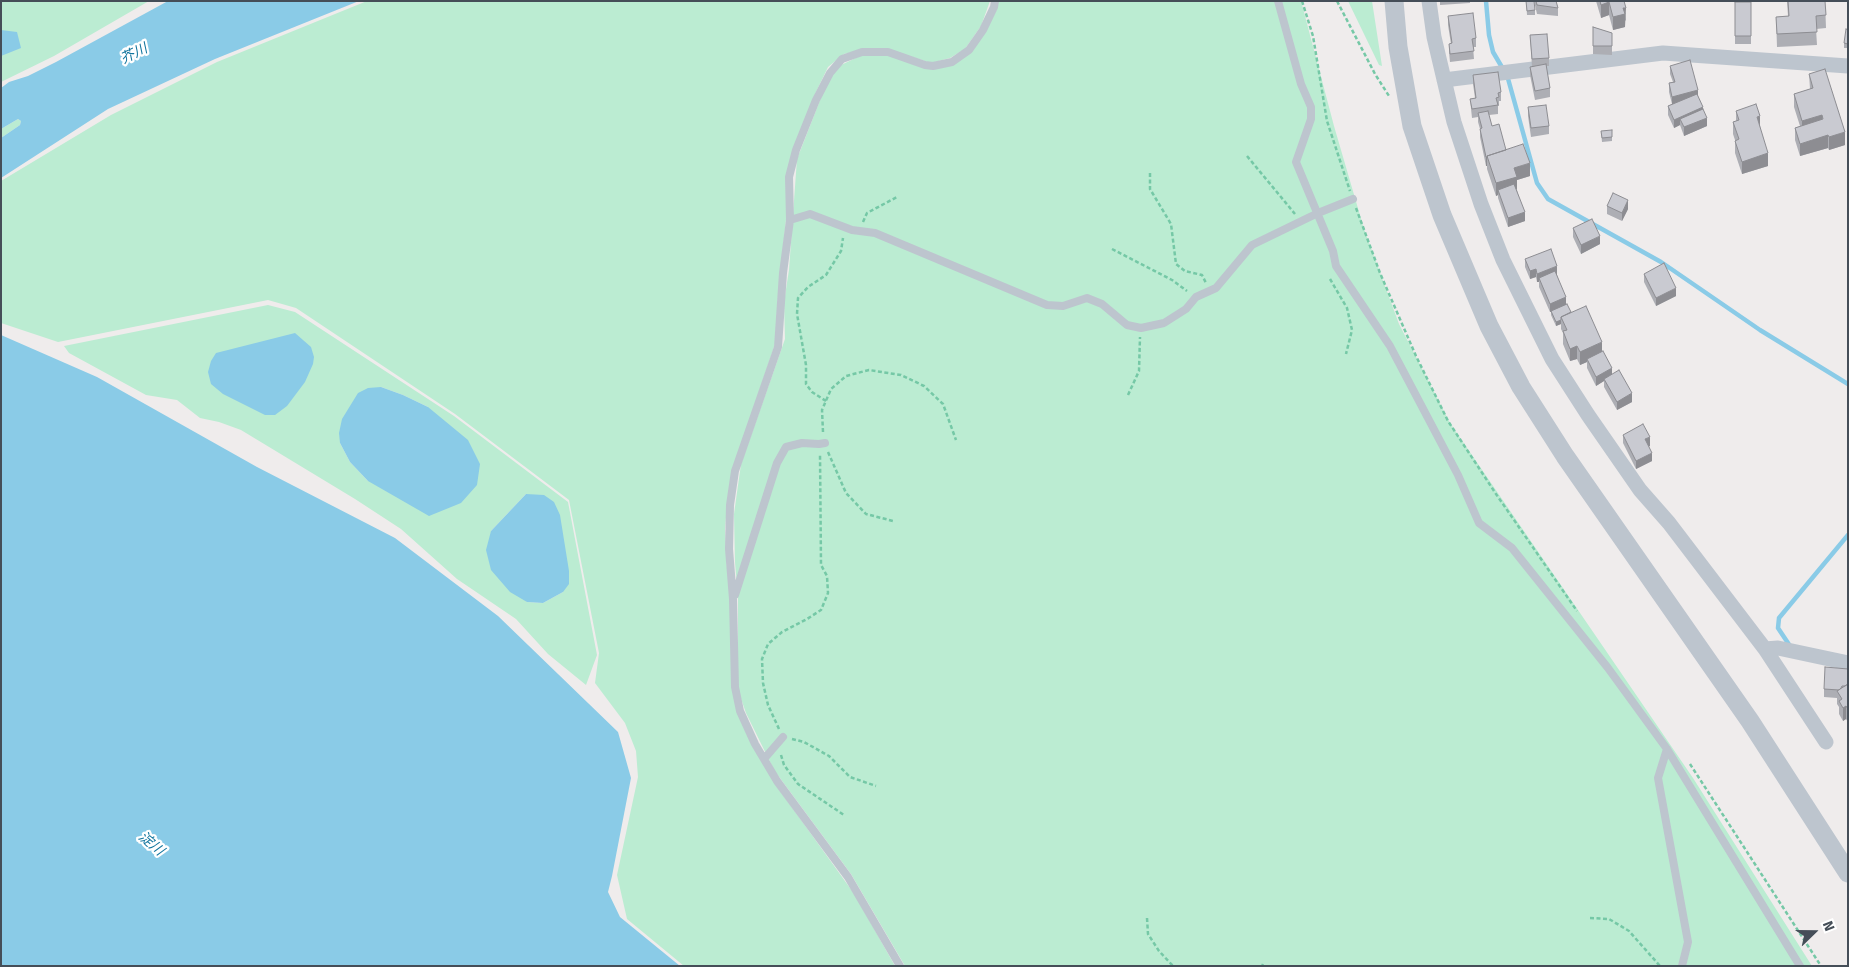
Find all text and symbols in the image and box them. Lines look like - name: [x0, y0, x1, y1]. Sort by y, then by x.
- water label: 芥川: [118, 40, 150, 68]
- water label: 淀川: [135, 829, 167, 859]
- north arrow: [1789, 907, 1839, 957]
- text: N: [1819, 919, 1838, 934]

